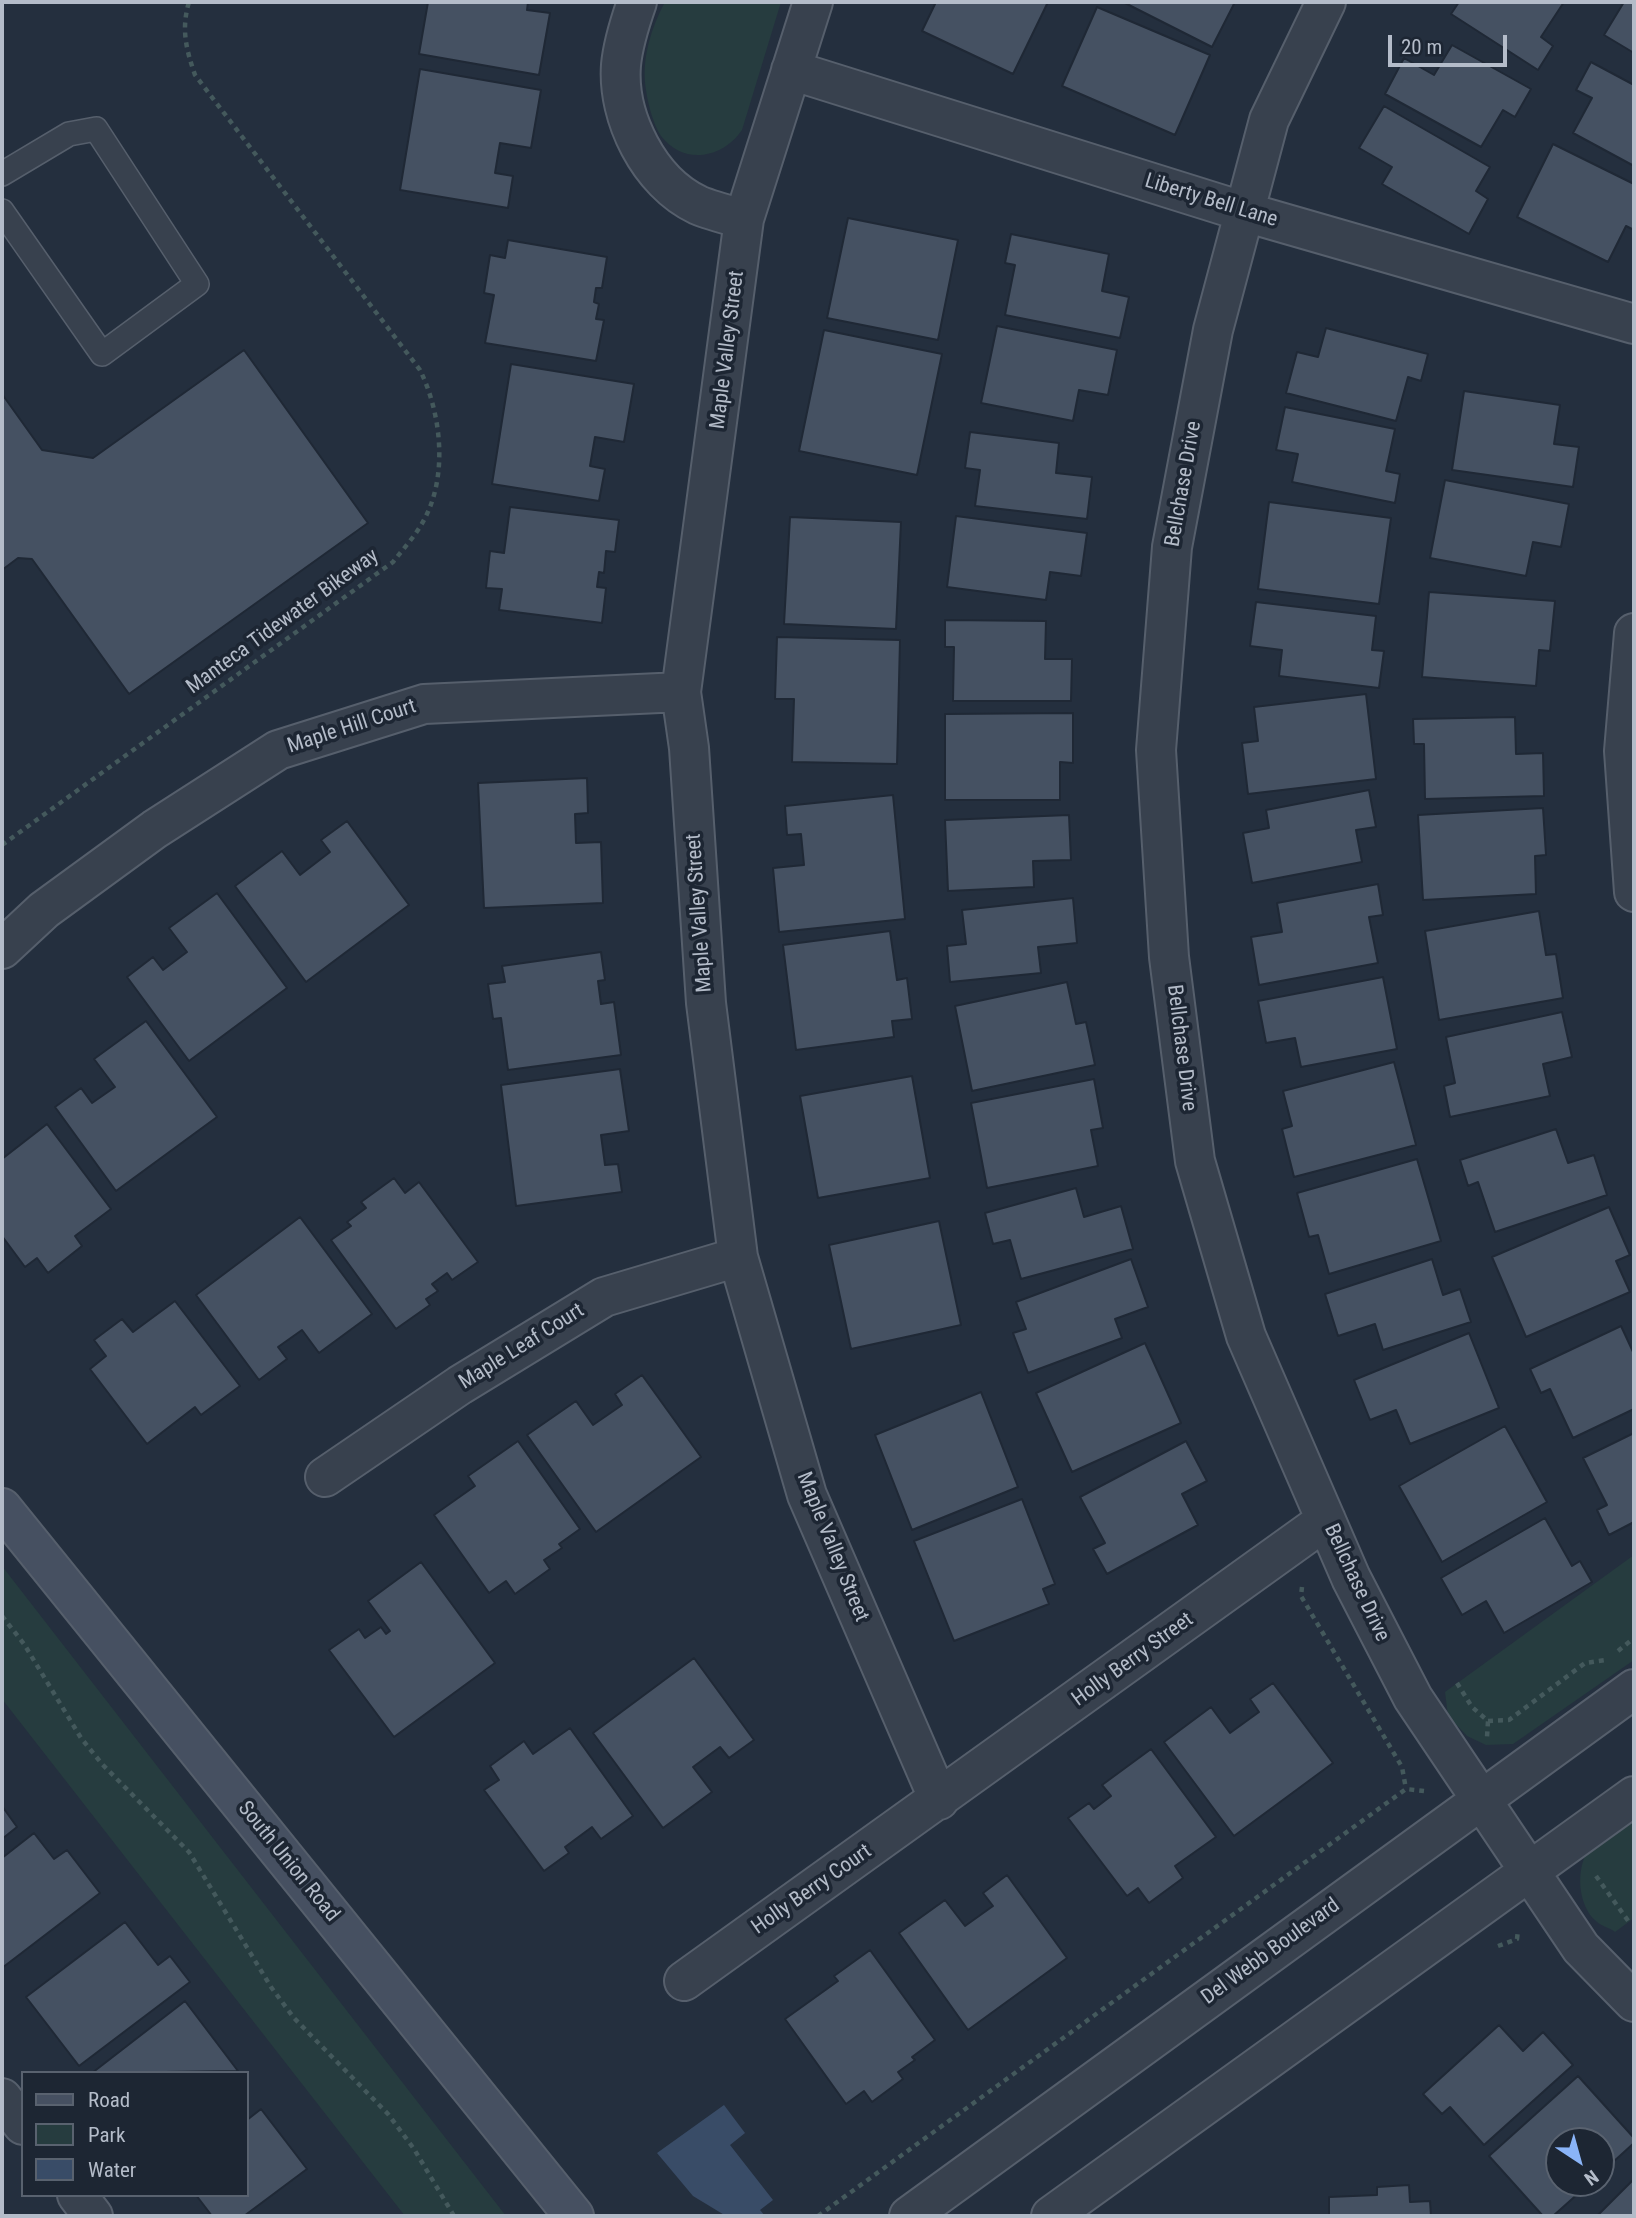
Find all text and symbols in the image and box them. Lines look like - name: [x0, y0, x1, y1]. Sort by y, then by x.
- scale bar: [1391, 21, 1510, 65]
- text: 20 m: [1401, 35, 1442, 59]
- street label: Liberty Bell Lane: [1142, 169, 1280, 233]
- street label: Maple Valley Street: [706, 269, 750, 431]
- street label: Bellchase Drive: [1161, 419, 1207, 549]
- street label: Manteca Tidewater Bikeway: [182, 544, 384, 700]
- street label: Maple Hill Court: [284, 694, 420, 760]
- street label: Maple Valley Street: [682, 833, 718, 993]
- street label: Bellchase Drive: [1161, 983, 1201, 1113]
- street label: Maple Leaf Court: [455, 1298, 589, 1396]
- street label: Maple Valley Street: [790, 1468, 874, 1626]
- street label: Bellchase Drive: [1318, 1520, 1394, 1646]
- street label: Holly Berry Street: [1067, 1608, 1199, 1712]
- street label: South Union Road: [232, 1797, 344, 1927]
- street label: Holly Berry Court: [747, 1839, 877, 1941]
- street label: Del Webb Boulevard: [1197, 1893, 1345, 2011]
- legend: [21, 2071, 248, 2197]
- text: Road: [88, 2088, 130, 2112]
- text: Park: [88, 2123, 125, 2147]
- north arrow: [1545, 2127, 1615, 2197]
- text: Water: [88, 2158, 136, 2182]
- text: N: [1580, 2165, 1603, 2190]

